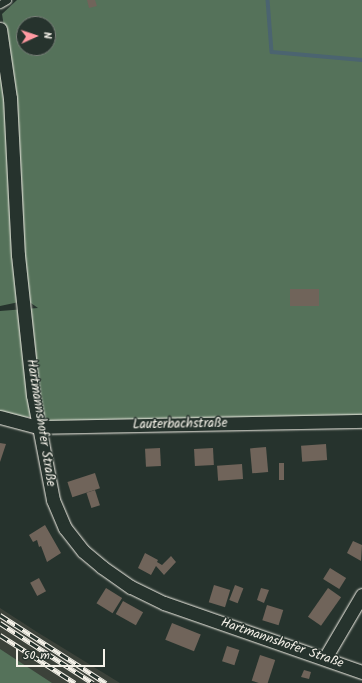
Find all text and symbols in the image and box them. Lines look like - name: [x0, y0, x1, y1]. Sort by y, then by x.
- north arrow: [16, 16, 56, 56]
- text: N: [38, 31, 56, 39]
- street label: Hartmannshofer Straße: [22, 358, 58, 488]
- street label: Lauterbachstraße: [133, 416, 227, 434]
- street label: Hartmannshofer Straße: [219, 616, 345, 672]
- scale bar: [18, 641, 107, 667]
- text: 50 m: [23, 646, 50, 665]

